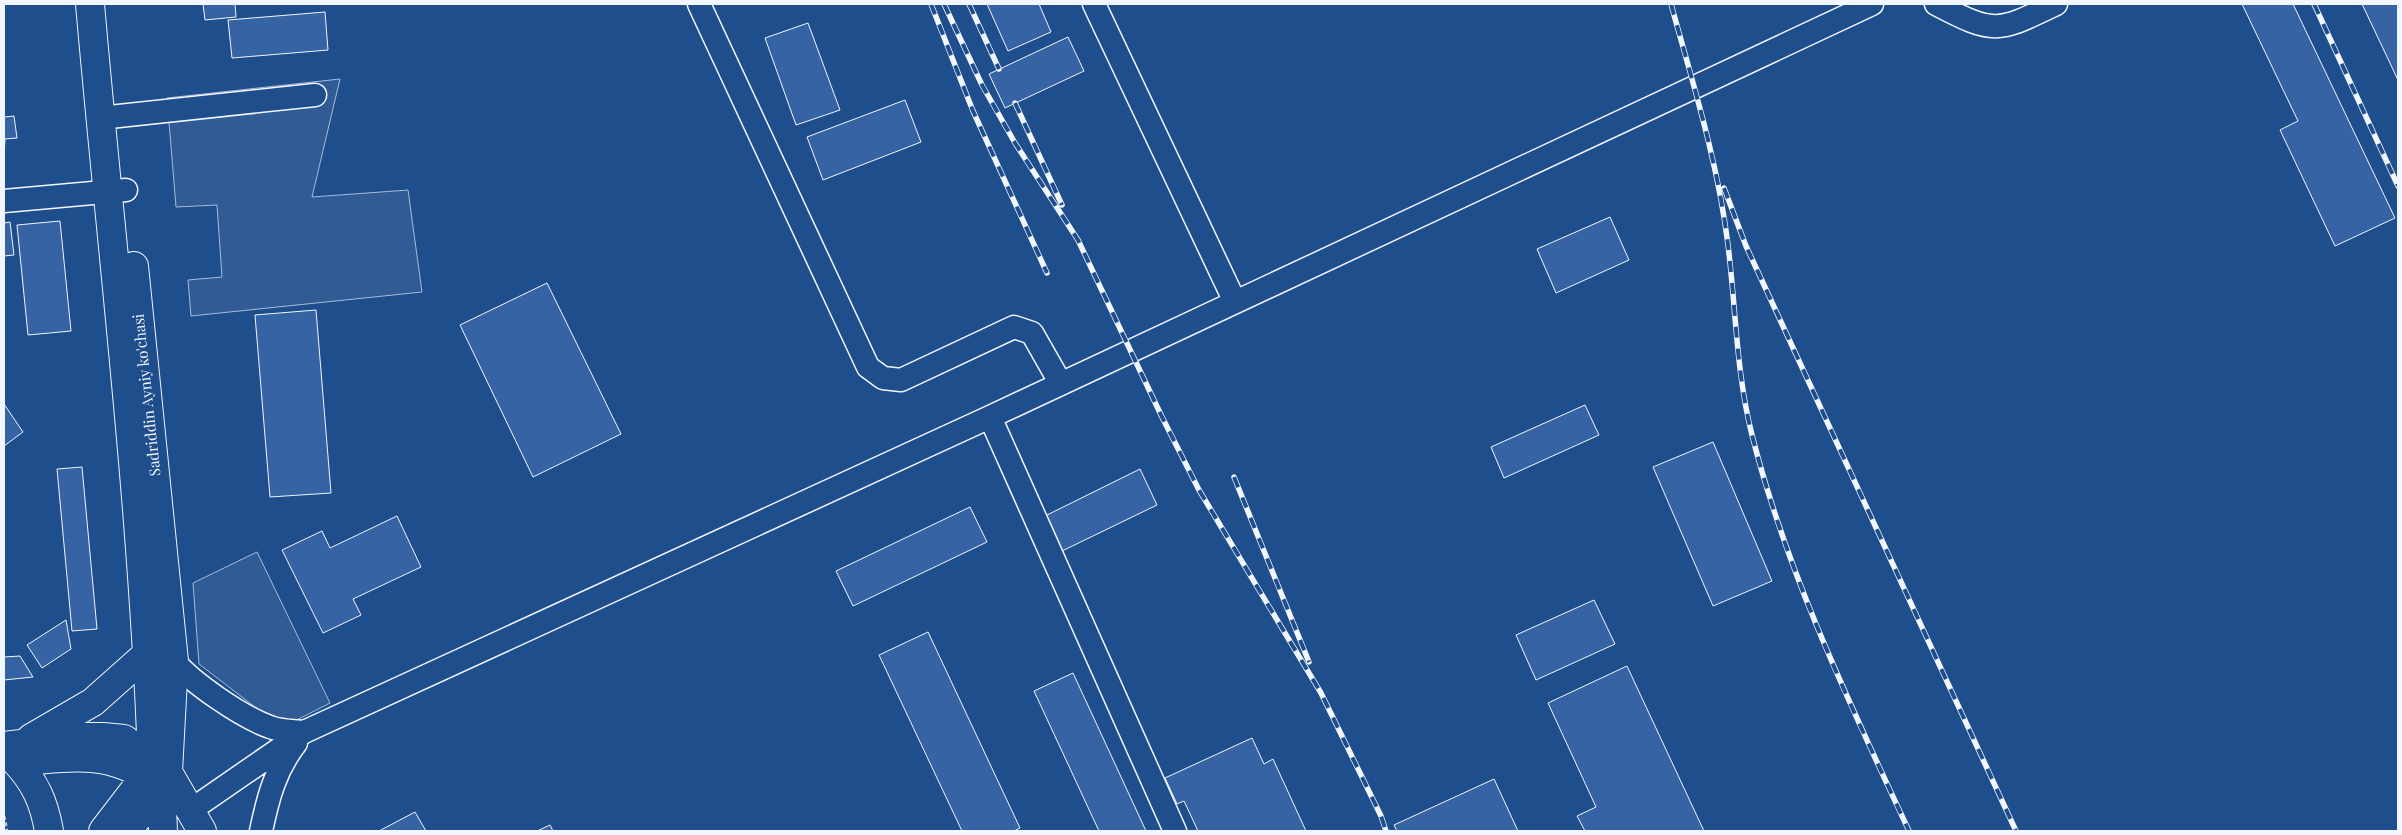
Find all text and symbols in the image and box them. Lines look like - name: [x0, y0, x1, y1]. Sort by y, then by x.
- street label: Sadriddin Ayniy ko'chasi: [127, 312, 164, 477]

